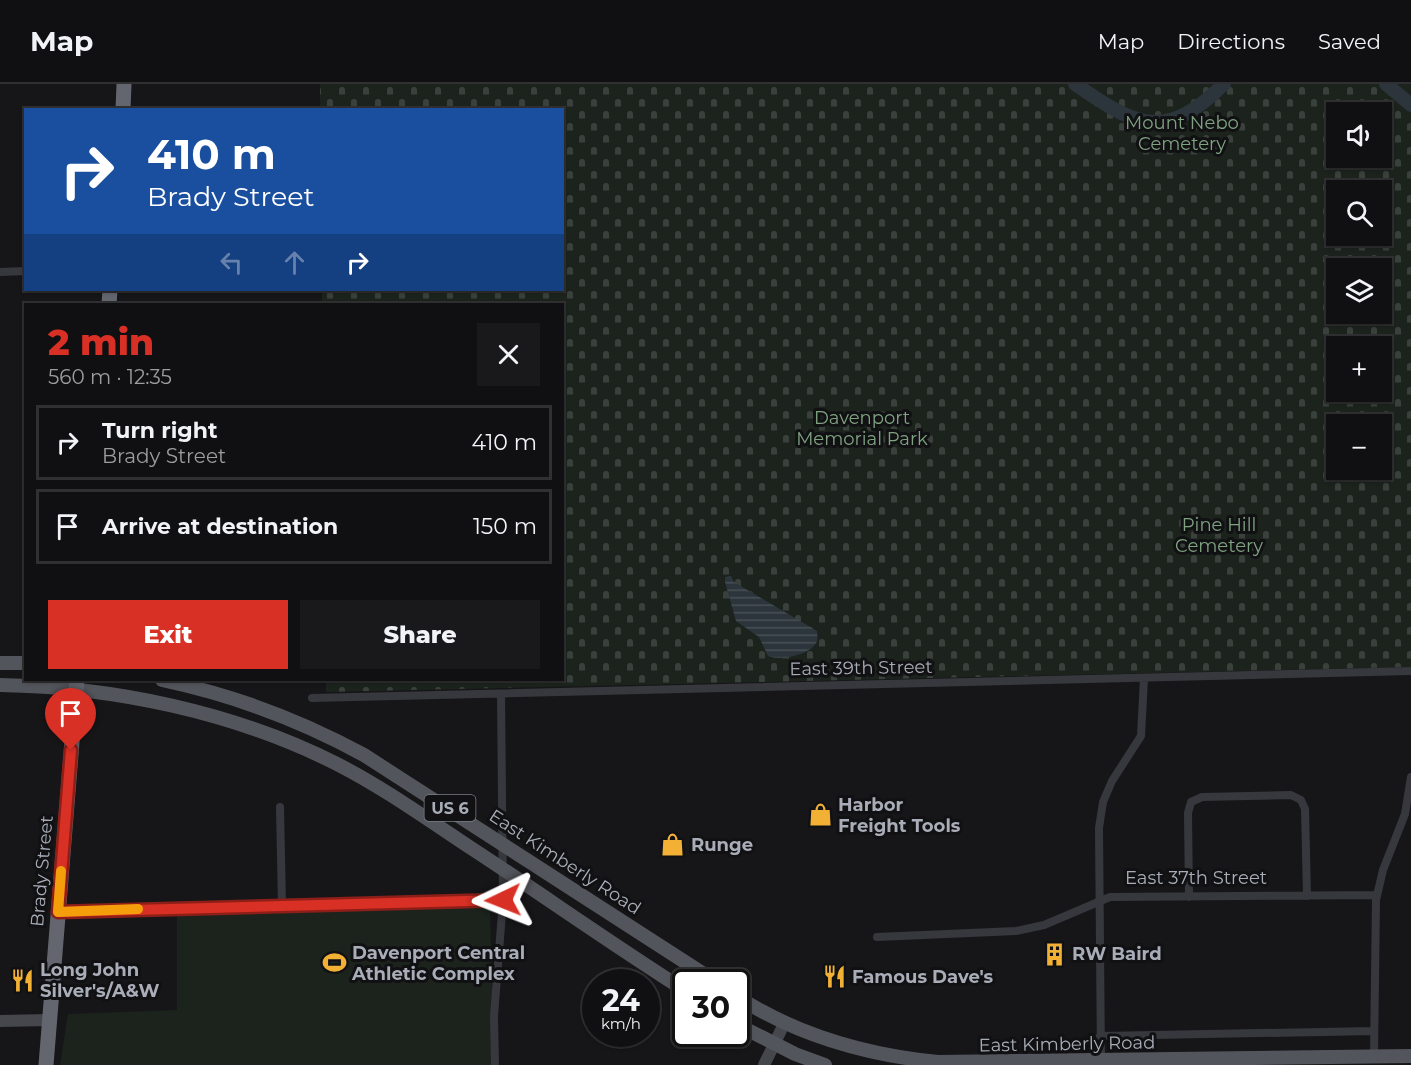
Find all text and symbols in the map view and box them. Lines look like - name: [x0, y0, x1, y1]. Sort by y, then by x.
- text: Map: [30, 24, 93, 58]
- text: Map: [1098, 29, 1144, 54]
- text: Directions: [1177, 29, 1285, 54]
- text: Saved: [1318, 29, 1381, 54]
- map controls: [1326, 102, 1392, 480]
- button: sound: [1326, 102, 1392, 168]
- park label: Mount Nebo Cemetery: [1125, 112, 1239, 155]
- text: 410 m: [147, 128, 276, 180]
- icon: right: [48, 132, 126, 210]
- text: Brady Street: [147, 180, 315, 213]
- button: search: [1326, 180, 1392, 246]
- icon: left: [215, 246, 248, 279]
- icon: ahead: [278, 246, 311, 279]
- icon: right: [341, 246, 374, 279]
- button: layers: [1326, 258, 1392, 324]
- text: 2 min: [48, 320, 154, 364]
- button: close: [477, 323, 540, 386]
- button: +: [1326, 336, 1392, 402]
- text: 560 m · 12:35: [48, 365, 172, 389]
- park label: Davenport Memorial Park: [796, 407, 928, 450]
- button: −: [1326, 414, 1392, 480]
- text: Turn right: [102, 417, 217, 444]
- icon: right: [51, 426, 84, 459]
- text: 410 m: [471, 429, 537, 456]
- text: Brady Street: [102, 444, 226, 468]
- icon: arrive: [51, 510, 84, 543]
- text: Arrive at destination: [102, 513, 338, 540]
- text: 150 m: [473, 513, 537, 540]
- park label: Pine Hill Cemetery: [1175, 514, 1263, 557]
- button: Exit: [48, 600, 288, 669]
- button: Share: [300, 600, 540, 669]
- street label: East 39th Street: [789, 656, 933, 680]
- pin: [45, 688, 96, 750]
- icon: arrive: [54, 697, 87, 730]
- place label: Harbor Freight Tools: [838, 794, 961, 837]
- road number: US 6: [424, 795, 476, 821]
- shop icon: Harbor Freight Tools: [807, 802, 833, 828]
- street label: East Kimberly Road: [485, 805, 645, 919]
- street label: Brady Street: [26, 814, 58, 928]
- shop icon: Runge: [660, 832, 686, 858]
- place label: Runge: [691, 834, 753, 856]
- street label: East 37th Street: [1125, 867, 1267, 889]
- position arrow: [471, 868, 535, 932]
- building icon: RW Baird: [1041, 941, 1067, 967]
- place label: Davenport Central Athletic Complex: [351, 942, 525, 985]
- place label: RW Baird: [1072, 943, 1162, 965]
- sports icon: Davenport Central Athletic Complex: [321, 950, 347, 976]
- place label: Long John Silver's/A&W: [40, 959, 159, 1002]
- restaurant icon: Famous Dave's: [821, 964, 847, 990]
- place label: Famous Dave's: [852, 966, 994, 988]
- restaurant icon: Long John Silver's/A&W: [9, 967, 35, 993]
- speed limit sign: 30: [672, 969, 750, 1047]
- text: 24: [602, 982, 640, 1019]
- text: km/h: [601, 1014, 641, 1033]
- street label: East Kimberly Road: [979, 1031, 1155, 1057]

